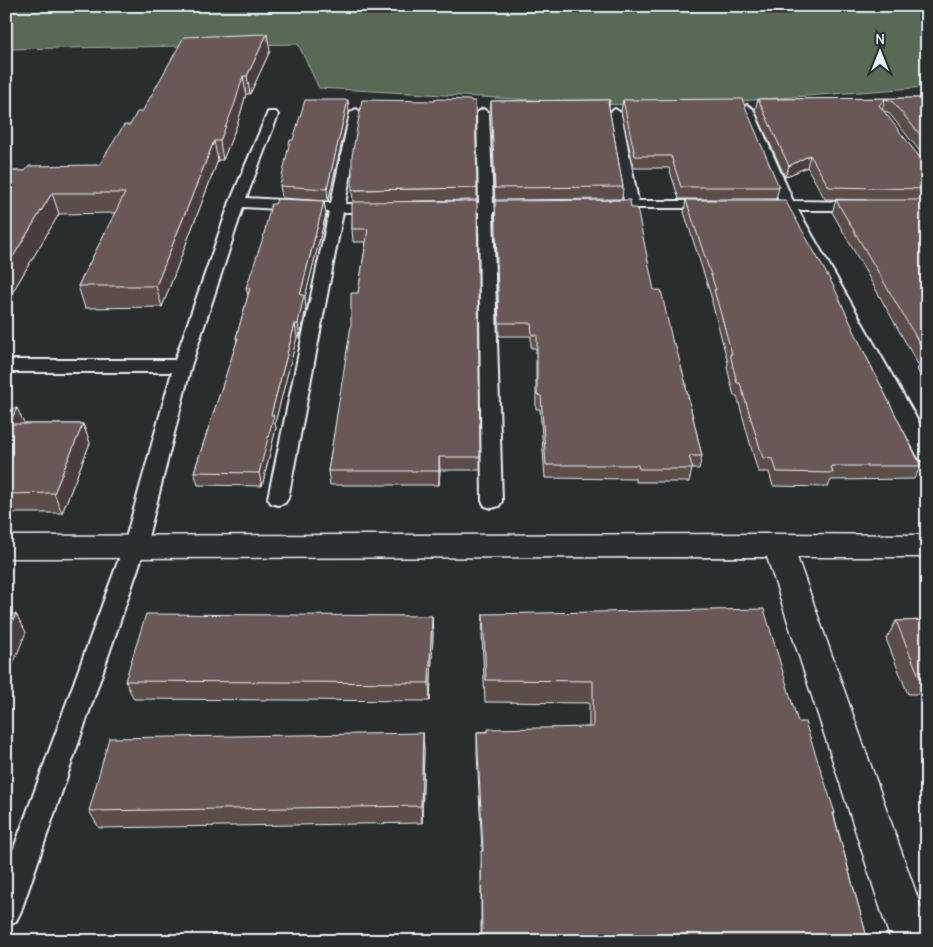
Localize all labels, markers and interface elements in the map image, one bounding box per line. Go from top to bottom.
north arrow [856,28,906,78]
text: N [875,30,885,48]

